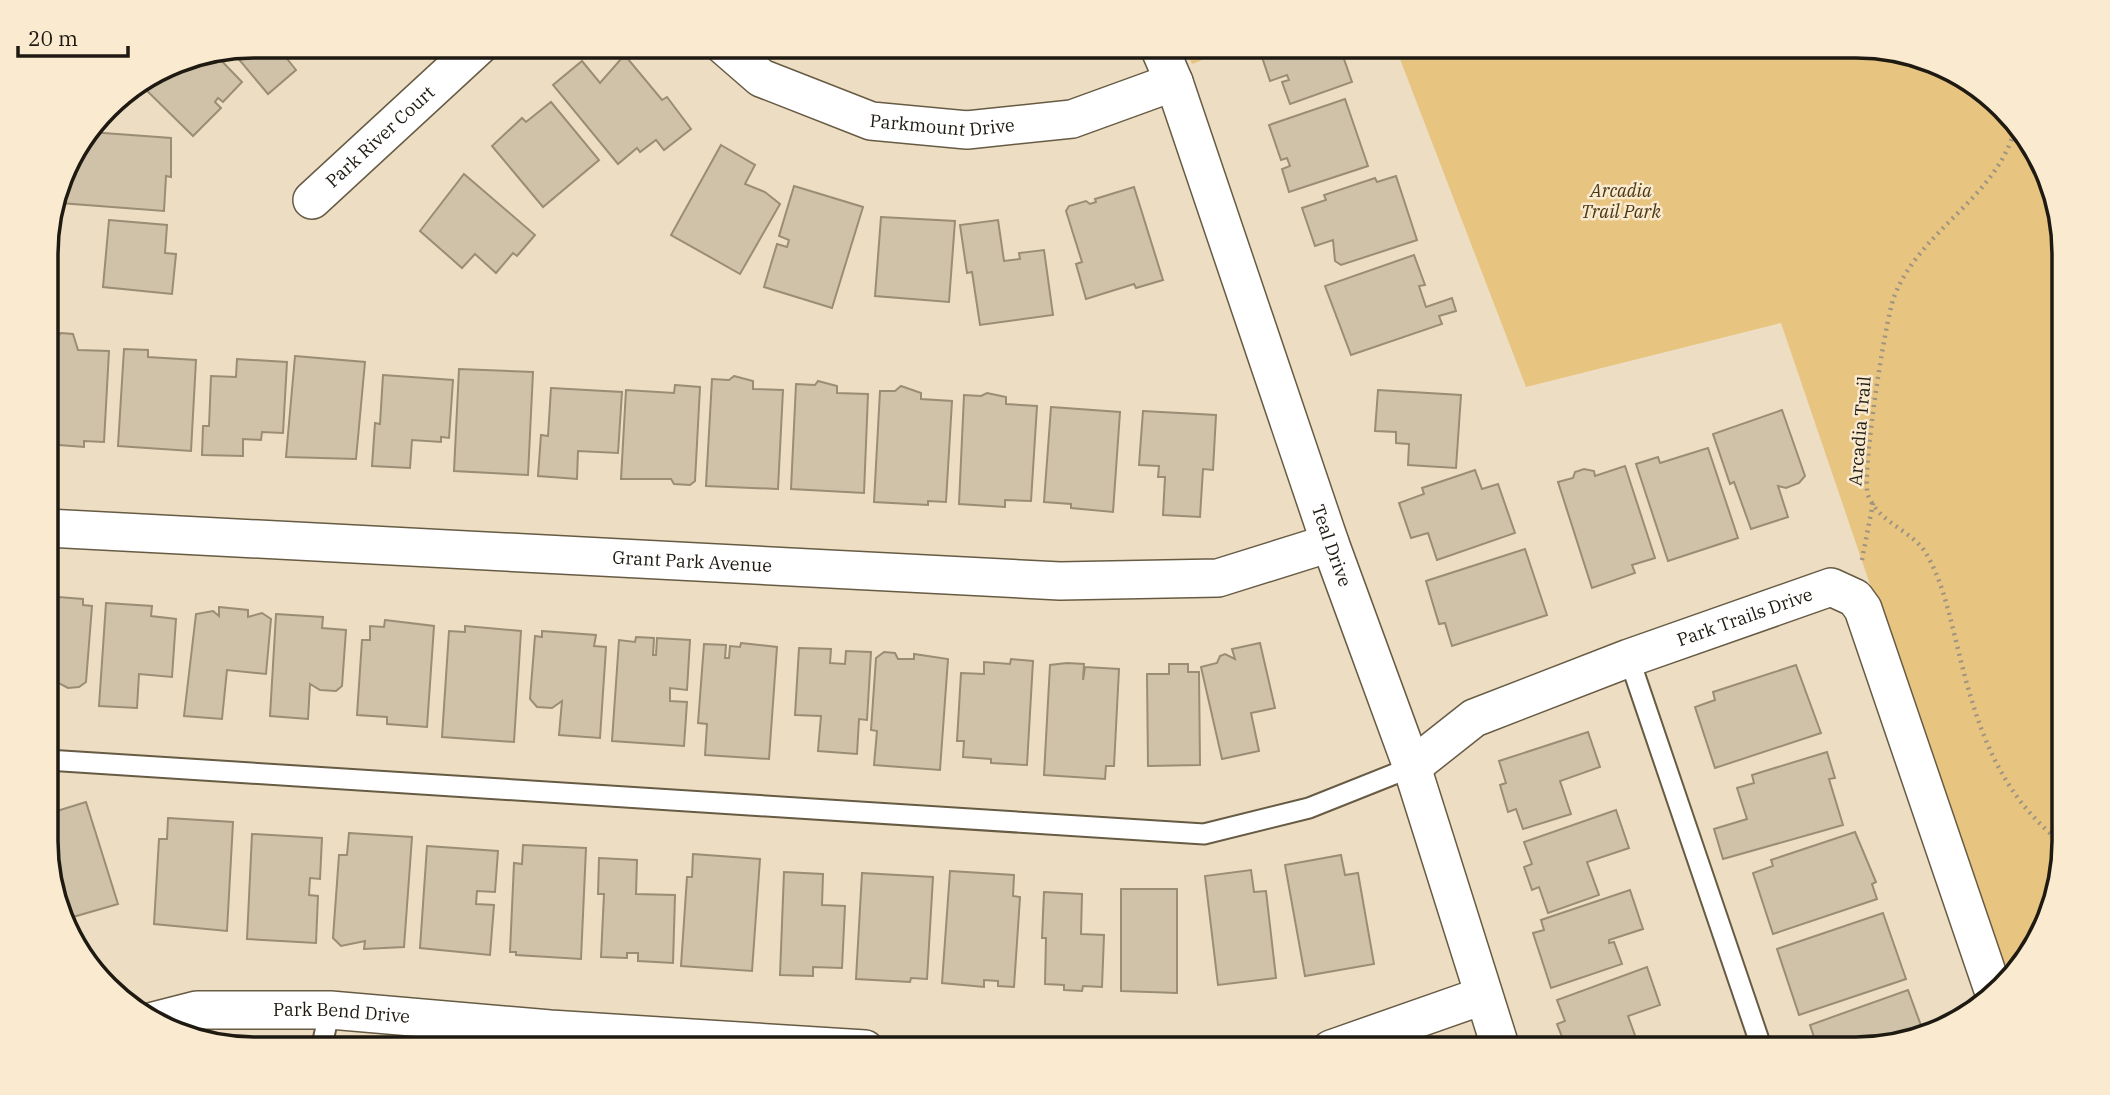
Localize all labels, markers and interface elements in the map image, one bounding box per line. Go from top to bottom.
scale bar [18,14,128,58]
text: 20 m [28,24,78,52]
street label: Park River Court [321,81,439,192]
street label: Parkmount Drive [869,109,1016,141]
park label: Arcadia Trail Park [1581,179,1661,223]
street label: Arcadia Trail [1843,375,1876,487]
street label: Teal Drive [1307,501,1357,590]
street label: Grant Park Avenue [612,546,772,577]
street label: Park Trails Drive [1674,582,1816,651]
street label: Park Bend Drive [273,998,411,1028]

